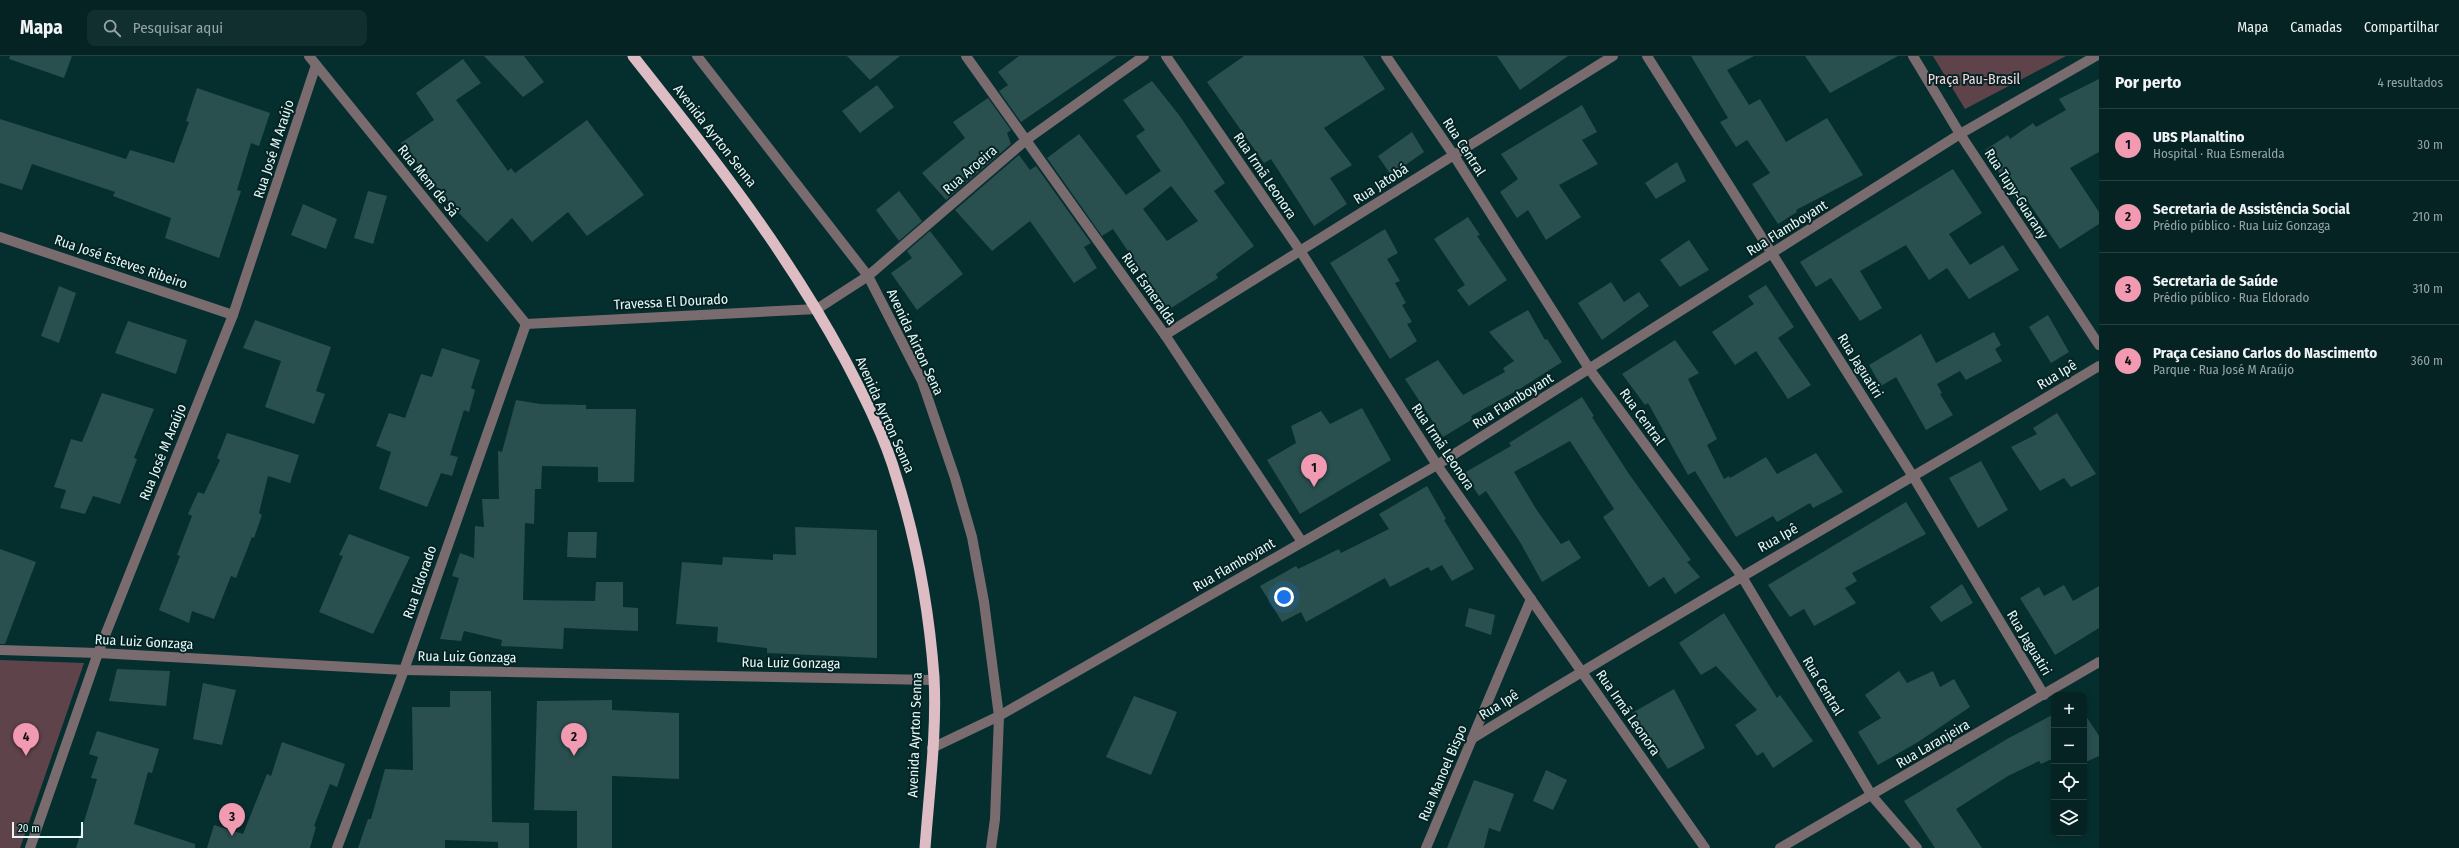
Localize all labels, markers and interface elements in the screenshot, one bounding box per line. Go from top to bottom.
search box [87,10,367,46]
text: Mapa [20,16,63,39]
icon: search [101,17,123,39]
text: Pesquisar aqui [133,19,223,37]
text: Mapa [2237,19,2268,36]
text: Camadas [2290,19,2342,36]
text: Compartilhar [2364,19,2439,36]
park label: Praça Pau-Brasil [1928,71,2020,88]
text: Por perto [2115,72,2181,93]
text: 4 resultados [2377,75,2443,90]
street label: Avenida Ayrton Senna [670,81,760,191]
street label: Rua José M Araújo [250,98,298,200]
street label: Rua Central [1439,115,1489,179]
text: UBS Planaltino [2153,128,2245,146]
street label: Rua Irmã Leonora [1230,129,1300,223]
text: 1 [2125,137,2131,152]
text: 30 m [2417,137,2443,152]
street label: Rua Mem de Sá [394,142,462,220]
street label: Rua Aroeira [939,142,1001,198]
street label: Rua Tupy-Guarany [1981,146,2052,243]
text: Hospital · Rua Esmeralda [2153,146,2285,161]
street label: Rua Jatobá [1350,160,1412,208]
street label: Rua Flamboyant [1743,196,1831,260]
text: Secretaria de Assistência Social [2153,200,2350,218]
text: 2 [2125,209,2131,224]
text: 210 m [2413,209,2443,224]
text: Prédio público · Rua Luiz Gonzaga [2153,218,2330,233]
street label: Rua José Esteves Ribeiro [52,231,190,293]
street label: Rua Esmeralda [1118,250,1180,329]
text: Secretaria de Saúde [2153,272,2278,290]
text: 3 [2125,281,2131,296]
text: 310 m [2413,281,2443,296]
street label: Avenida Airton Sena [883,286,947,398]
text: Prédio público · Rua Eldorado [2153,290,2309,305]
street label: Travessa El Dourado [613,291,729,313]
street label: Rua Jaguatiri [1834,331,1886,401]
text: Praça Cesiano Carlos do Nascimento [2153,344,2377,362]
text: 4 [2125,353,2131,368]
text: 360 m [2411,353,2443,368]
street label: Avenida Ayrton Senna [852,354,918,476]
street label: Rua Ipê [2034,357,2080,393]
text: Parque · Rua José M Araújo [2153,362,2294,377]
street label: Rua Flamboyant [1469,369,1557,433]
street label: Rua Central [1616,385,1668,449]
street label: Rua Irmã Leonora [1408,400,1478,494]
street label: Rua José M Araújo [136,401,190,503]
pin: 1 [1301,454,1327,487]
street label: Rua Ipê [1755,520,1801,556]
street label: Rua Flamboyant [1190,534,1278,595]
street label: Rua Eldorado [400,543,440,621]
your location [1274,587,1294,607]
street label: Rua Jaguatiri [2003,607,2055,679]
street label: Rua Luiz Gonzaga [94,631,194,653]
street label: Rua Luiz Gonzaga [417,648,517,666]
street label: Rua Central [1799,653,1847,719]
street label: Rua Luiz Gonzaga [741,654,841,672]
street label: Rua Irmã Leonora [1592,667,1664,759]
street label: Avenida Ayrton Senna [904,672,926,798]
street label: Rua Ipê [1476,686,1522,724]
map controls [2051,692,2087,836]
button: + [2051,692,2087,728]
street label: Rua Laranjeira [1893,716,1973,772]
street label: Rua Manoel Bispo [1415,722,1471,824]
pin: 4 [13,723,39,756]
pin: 2 [561,723,587,756]
button: − [2051,728,2087,764]
button: locate [2051,764,2087,800]
button: layers [2051,800,2087,836]
pin: 3 [219,803,245,836]
scale bar [12,820,83,839]
text: 20 m [18,822,40,835]

